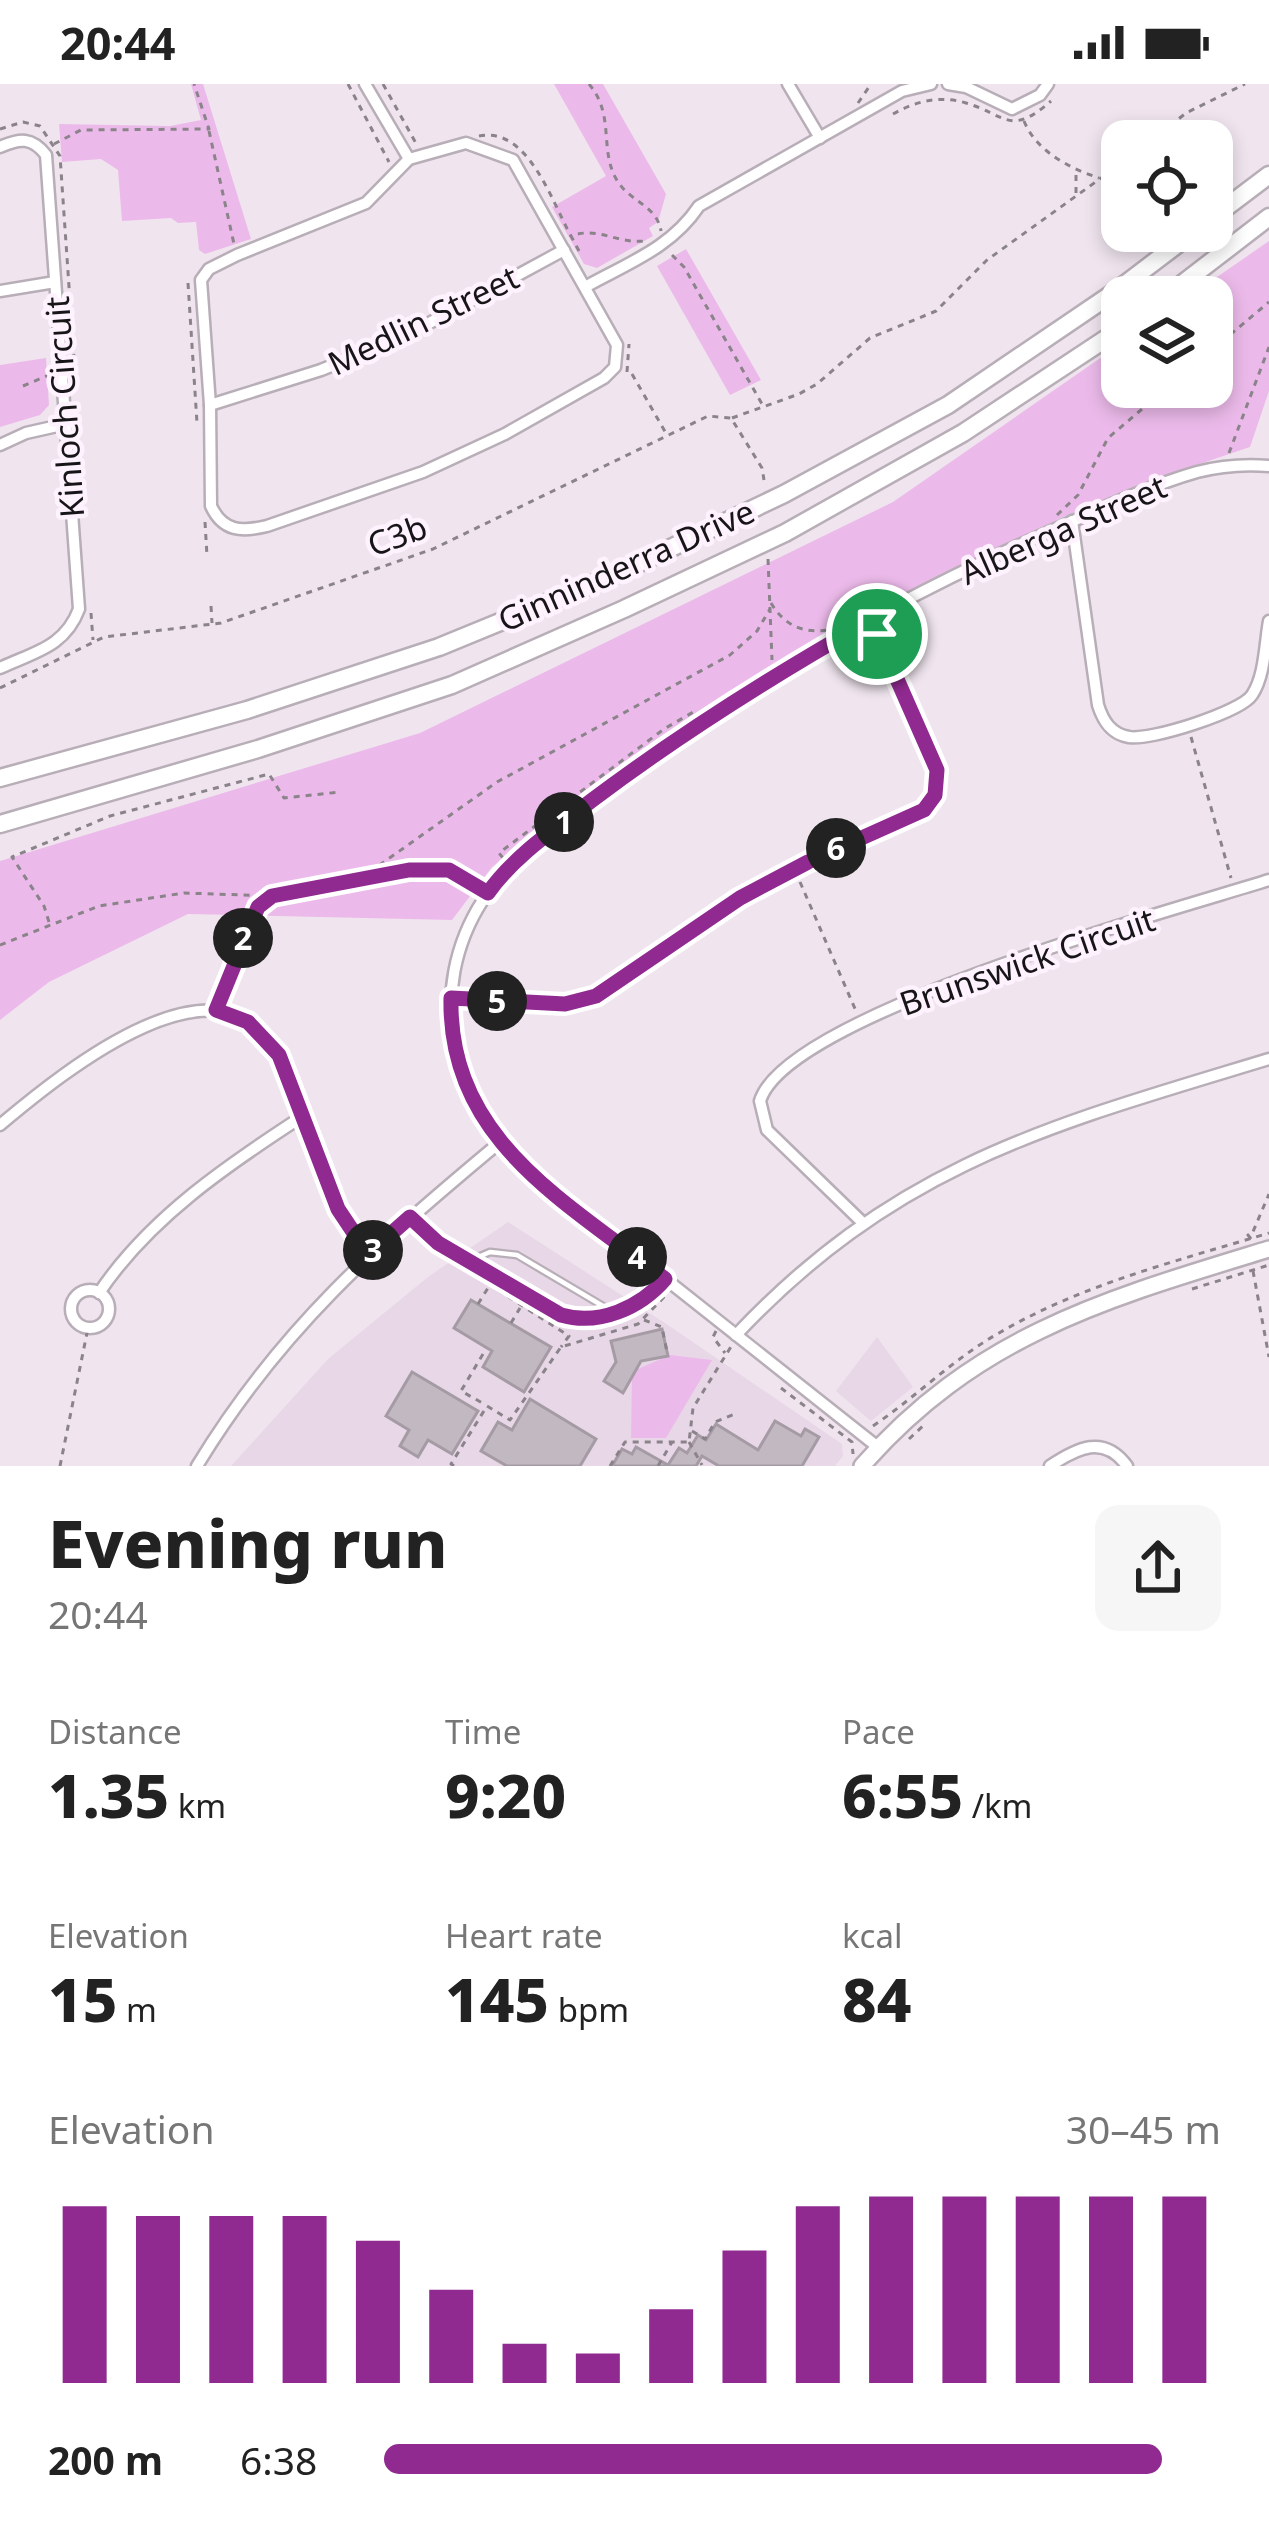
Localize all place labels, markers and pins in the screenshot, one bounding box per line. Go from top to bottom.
pin [826,583,928,685]
pin: 1 [534,792,594,852]
pin: 6 [806,818,866,878]
pin: 2 [213,908,273,968]
pin: 5 [467,971,527,1031]
pin: 3 [343,1220,403,1280]
pin: 4 [607,1227,667,1287]

